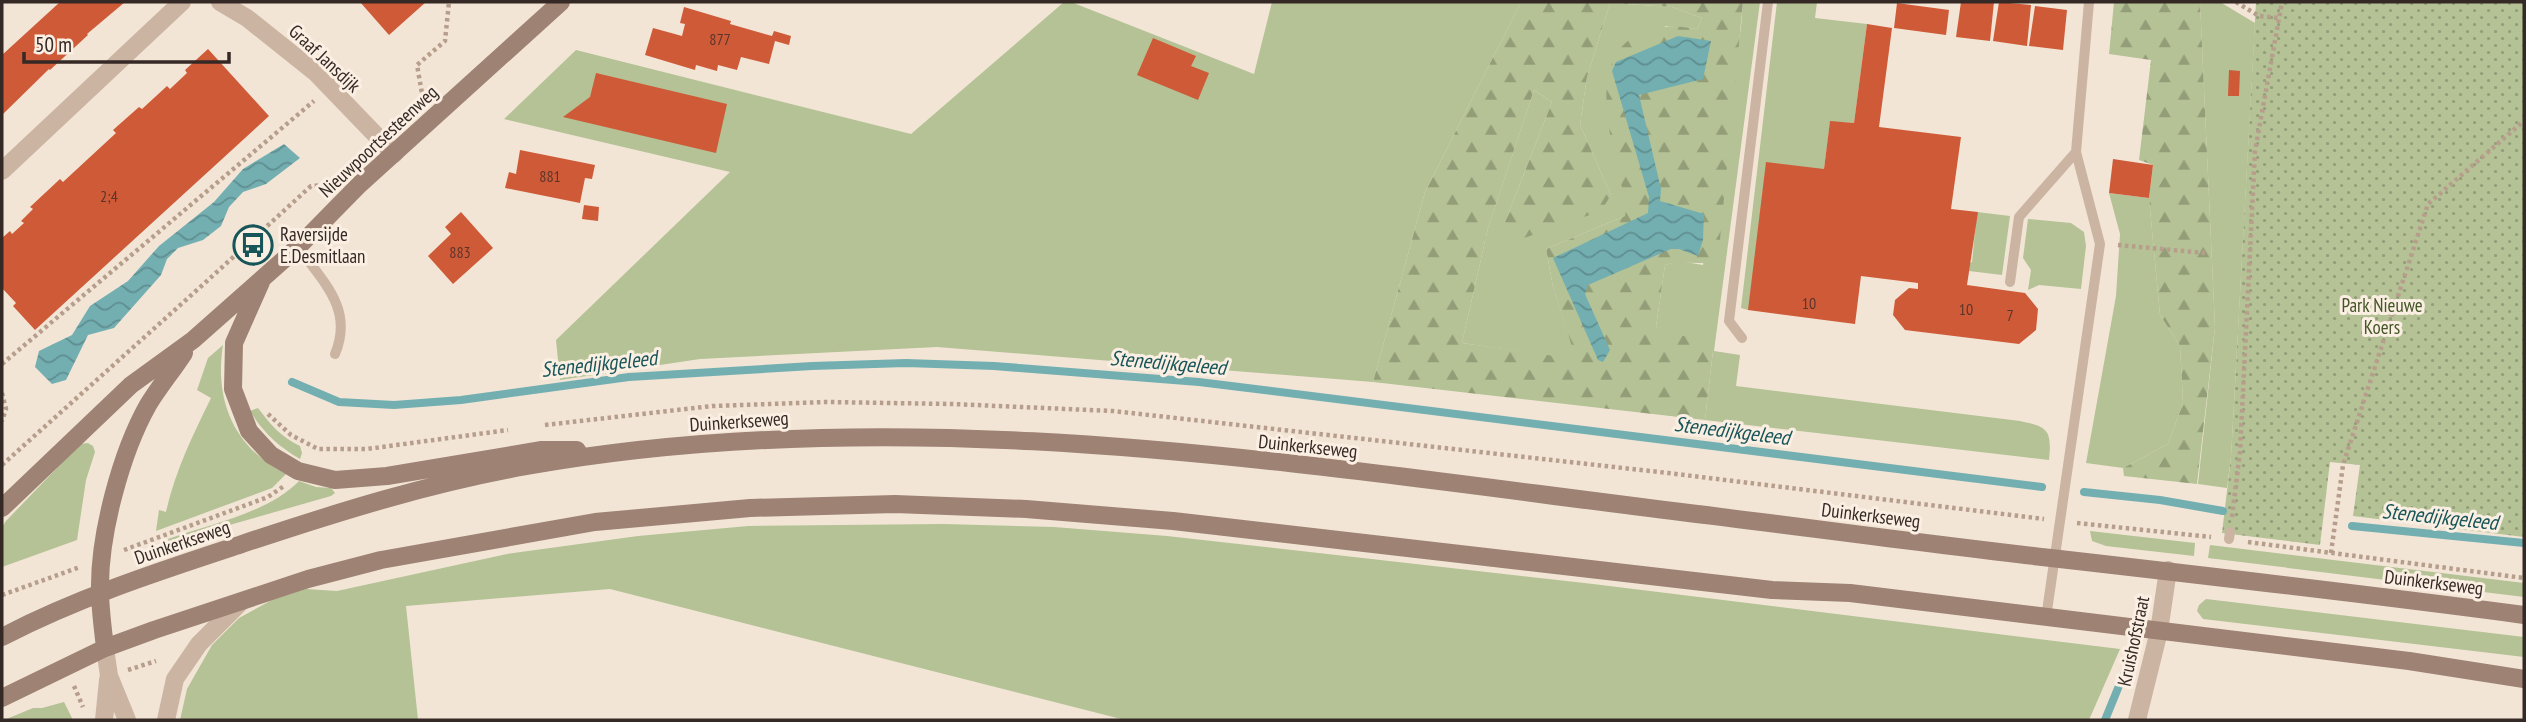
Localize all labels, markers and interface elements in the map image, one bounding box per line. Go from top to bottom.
street label: Graaf Jansdijk [284,19,366,98]
scale bar [24,21,229,65]
house number: 877 [709,29,731,49]
text: 50 m [35,31,72,58]
street label: Nieuwpoortsesteenweg [314,80,442,202]
house number: 881 [539,166,561,186]
house number: 2;4 [100,186,118,206]
place label: Raversijde E.Desmitlaan [280,222,365,268]
bus stop icon: Raversijde E.Desmitlaan [232,224,274,266]
house number: 883 [449,242,471,262]
house number: 10 [1802,293,1816,313]
park label: Park Nieuwe Koers [2341,293,2423,339]
house number: 10 [1959,299,1973,319]
house number: 7 [2006,305,2014,325]
water label: Stenedijkgeleed [540,344,661,383]
water label: Stenedijkgeleed [1109,344,1230,381]
street label: Duinkerkseweg [689,406,789,436]
water label: Stenedijkgeleed [1673,410,1794,451]
street label: Duinkerkseweg [1257,429,1359,463]
street label: Duinkerkseweg [1820,497,1922,533]
water label: Stenedijkgeleed [2381,497,2502,536]
street label: Duinkerkseweg [131,514,233,570]
street label: Duinkerkseweg [2383,564,2485,600]
street label: Kruishofstraat [2112,593,2154,688]

